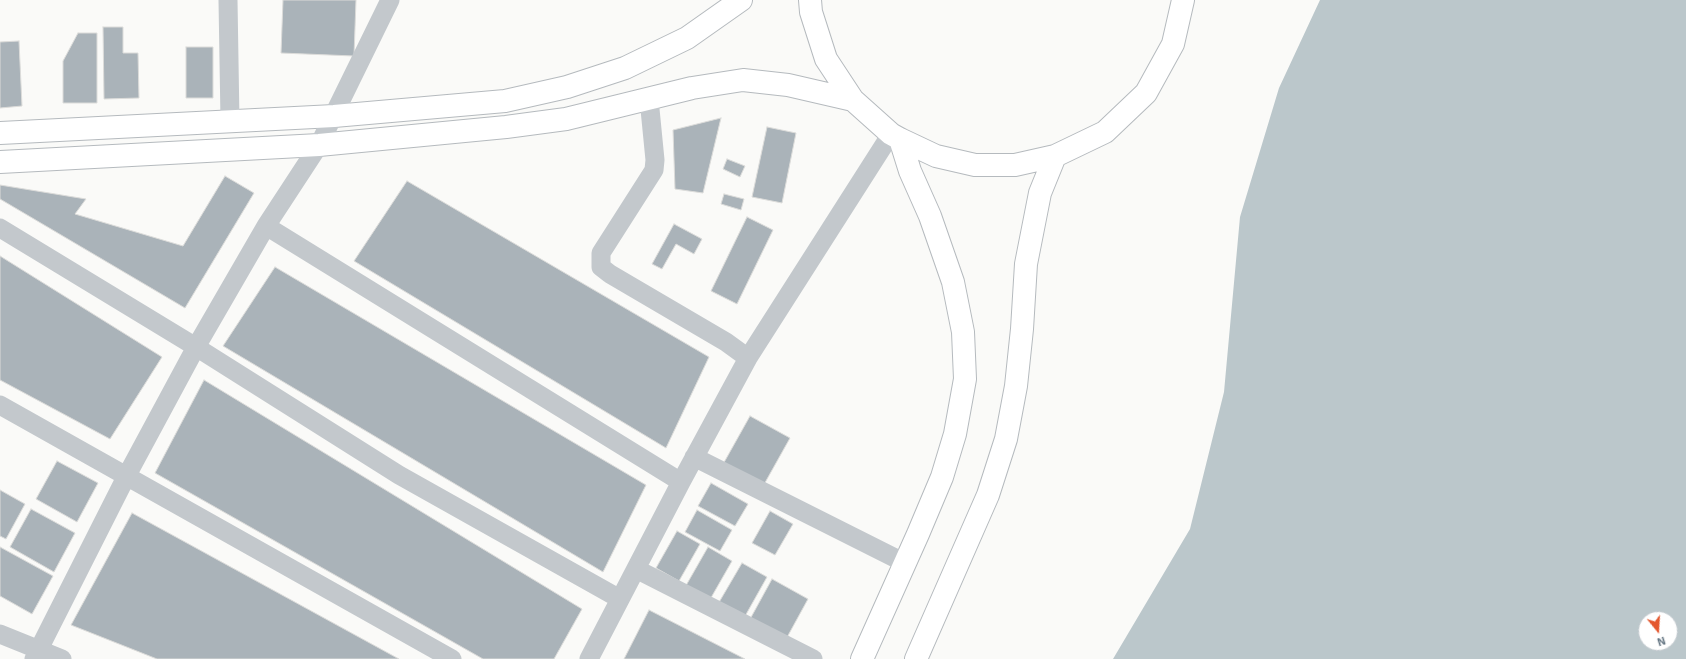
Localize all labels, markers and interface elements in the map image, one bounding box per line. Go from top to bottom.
north arrow [1638,611,1678,651]
text: N [1656,635,1667,649]

